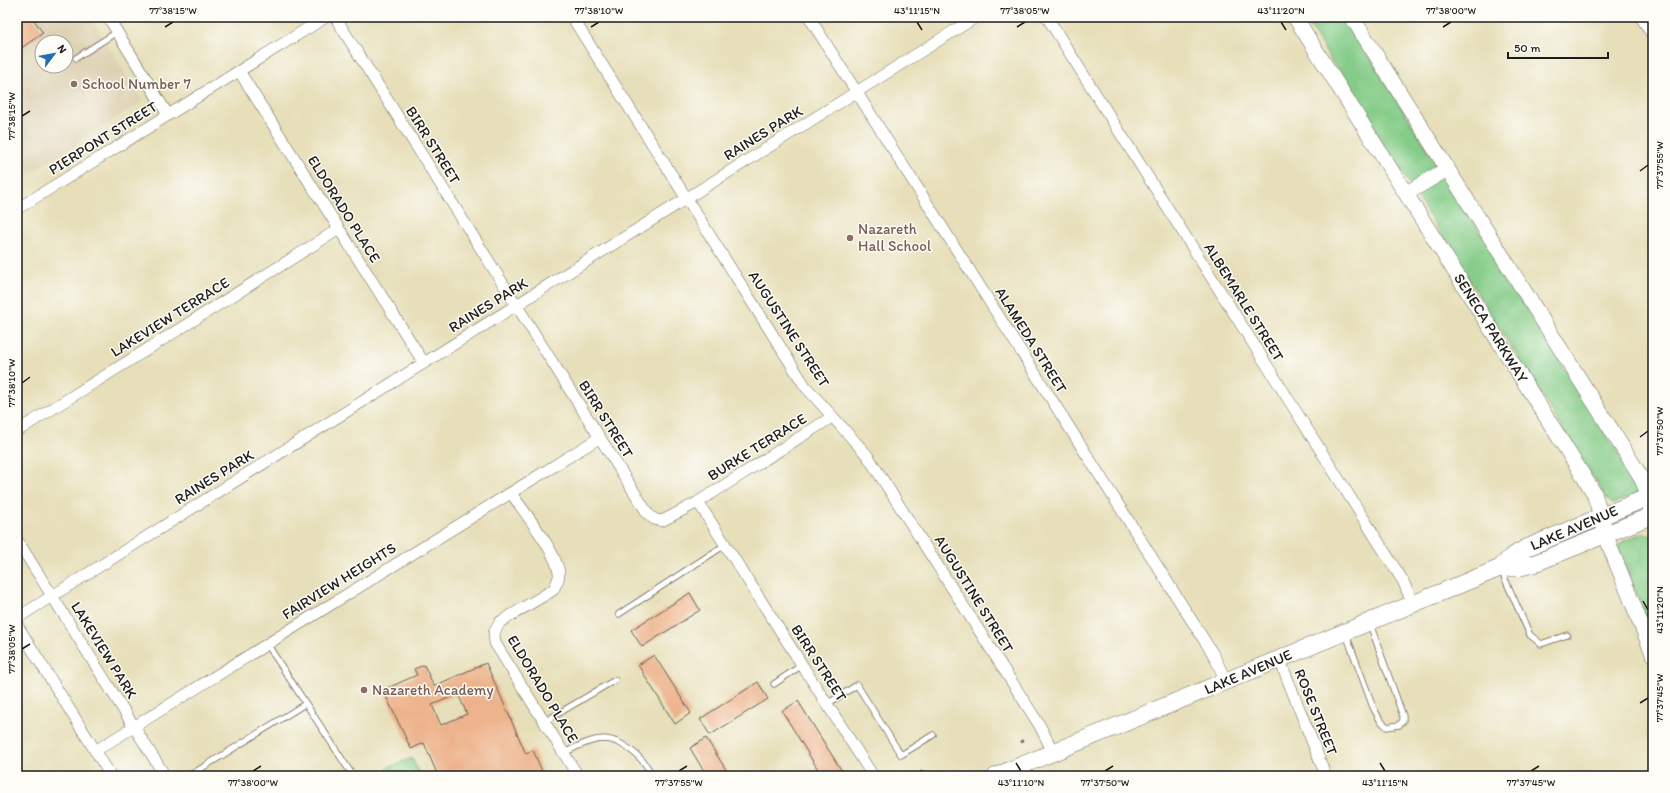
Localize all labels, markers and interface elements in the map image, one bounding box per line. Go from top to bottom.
text: 77°38'15"W [149,4,197,17]
text: 77°38'10"W [575,4,624,17]
text: 43°11'15"N [894,4,940,17]
text: 77°38'05"W [1000,4,1050,17]
text: 43°11'20"N [1257,4,1305,17]
text: 77°38'00"W [1426,4,1477,17]
north arrow [34,34,74,74]
scale bar [1508,34,1608,60]
text: 50 m [1514,41,1540,55]
text: N [55,42,70,56]
place label: School Number 7 [82,75,191,93]
marker: School Number 7 [69,79,79,89]
text: 77°38'15"W [5,92,18,140]
street label: PIERPONT STREET [45,97,161,179]
street label: RAINES PARK [720,101,806,164]
street label: BIRR STREET [402,103,464,188]
text: 77°37'55"W [1653,141,1666,189]
street label: ELDORADO PLACE [304,152,384,266]
place label: Nazareth Hall School [858,220,932,255]
marker: Nazareth Hall School [845,233,855,243]
street label: ALBEMARLE STREET [1200,240,1288,365]
street label: AUGUSTINE STREET [745,267,834,391]
street label: SENECA PARKWAY [1450,270,1532,386]
street label: LAKEVIEW TERRACE [107,273,233,361]
street label: RAINES PARK [445,273,531,336]
street label: ALAMEDA STREET [991,284,1071,397]
text: 77°38'10"W [5,358,18,407]
street label: BIRR STREET [575,377,637,462]
text: 77°37'50"W [1653,406,1666,455]
street label: BURKE TERRACE [704,409,810,485]
street label: RAINES PARK [171,445,257,508]
street label: LAKE AVENUE [1527,501,1621,555]
street label: AUGUSTINE STREET [931,532,1018,657]
street label: FAIRVIEW HEIGHTS [279,539,399,623]
text: 43°11'20"N [1653,586,1666,634]
street label: LAKEVIEW PARK [67,598,141,702]
street label: BIRR STREET [787,621,851,705]
text: 77°38'05"W [5,624,18,674]
street label: ELDORADO PLACE [504,632,582,746]
street label: LAKE AVENUE [1201,645,1295,699]
street label: ROSE STREET [1291,666,1342,758]
text: 77°37'45"W [1653,673,1666,722]
place label: Nazareth Academy [372,681,493,699]
marker: Nazareth Academy [359,685,369,695]
text: 77°38'00"W [228,776,279,789]
text: 77°37'55"W [655,776,703,789]
text: 43°11'10"N [998,776,1045,789]
text: 77°37'50"W [1081,776,1130,789]
text: 43°11'15"N [1362,776,1408,789]
text: 77°37'45"W [1507,776,1556,789]

